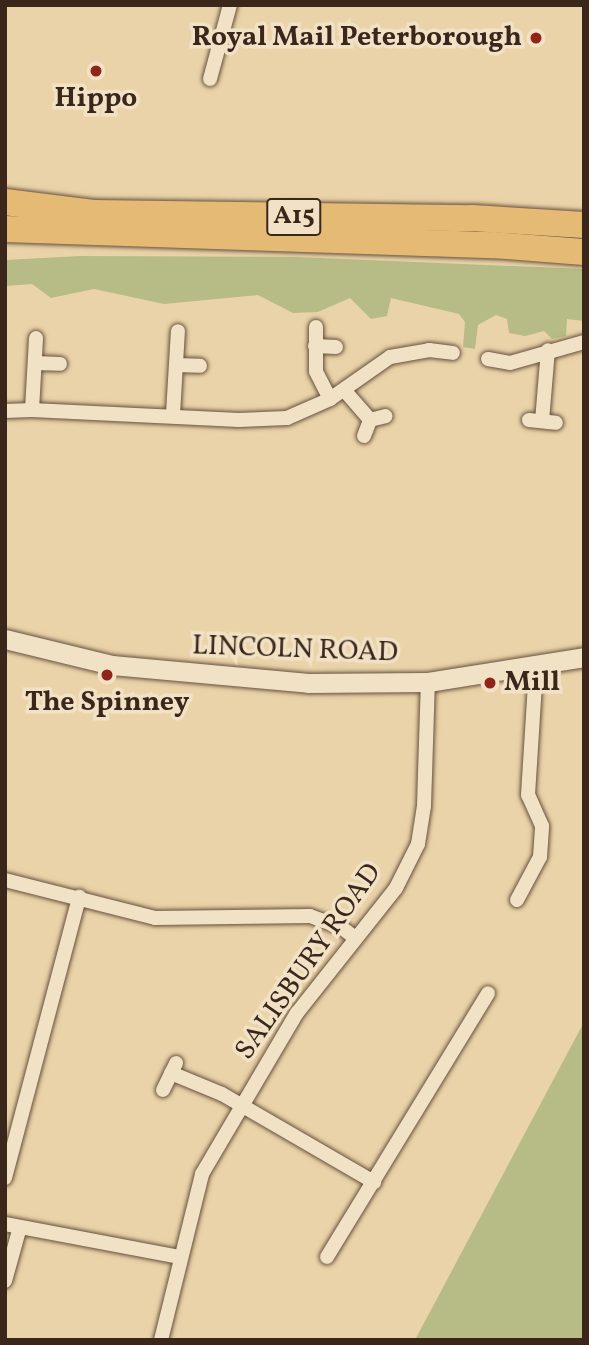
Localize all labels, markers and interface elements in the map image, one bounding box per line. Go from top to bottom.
place label: Royal Mail Peterborough [192,21,522,55]
marker: Royal Mail Peterborough [528,30,544,46]
marker: Hippo [88,63,104,79]
place label: Hippo [55,82,137,116]
road number: A15 [266,194,322,240]
street label: LINCOLN ROAD [192,630,398,670]
place label: Mill [504,666,560,700]
marker: The Spinney [99,667,115,683]
marker: Mill [482,675,498,691]
place label: The Spinney [25,686,189,720]
street label: SALISBURY ROAD [228,857,390,1067]

